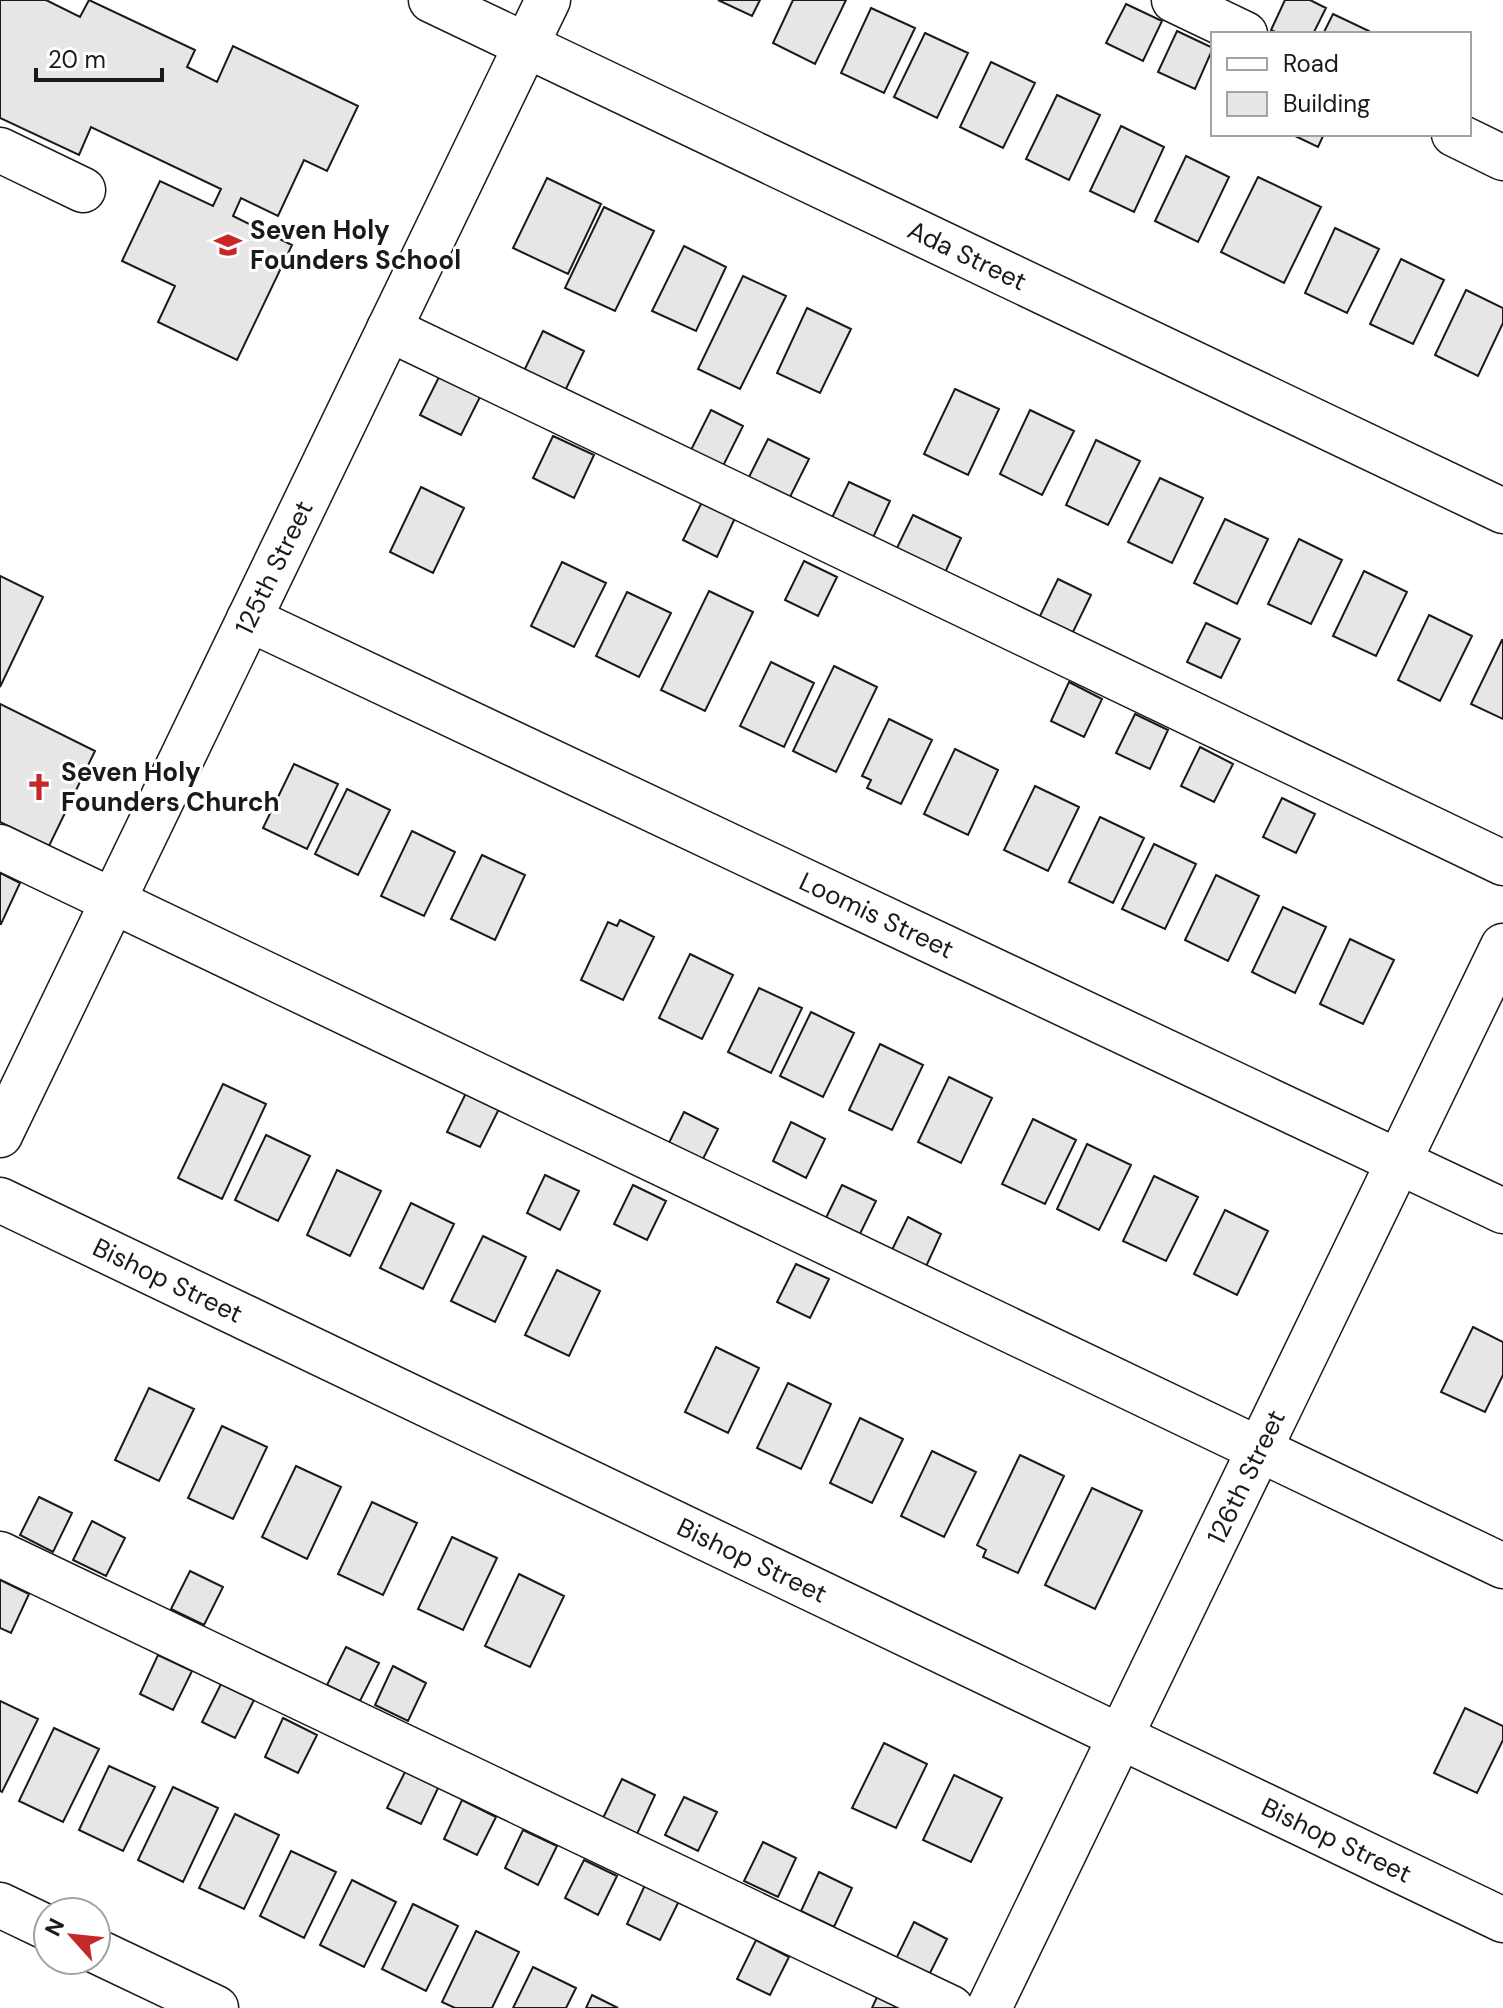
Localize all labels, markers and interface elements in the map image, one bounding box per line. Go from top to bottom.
scale bar [36,32,162,82]
legend [1211,32,1471,136]
text: 20 m [48,44,106,75]
text: Road [1283,48,1339,79]
text: Building [1283,88,1370,119]
place label: Seven Holy Founders School [250,213,461,277]
street label: Ada Street [902,213,1032,298]
school or university icon: Seven Holy Founders School [213,230,243,260]
street label: 125th Street [227,495,321,640]
place label: Seven Holy Founders Church [61,755,280,819]
church icon: Seven Holy Founders Church [24,772,54,802]
street label: Loomis Street [794,864,959,966]
street label: Bishop Street [87,1230,248,1331]
street label: 126th Street [1199,1404,1293,1550]
street label: Bishop Street [672,1510,833,1611]
street label: Bishop Street [1256,1790,1417,1891]
north arrow [32,1896,112,1976]
text: N [38,1913,71,1941]

